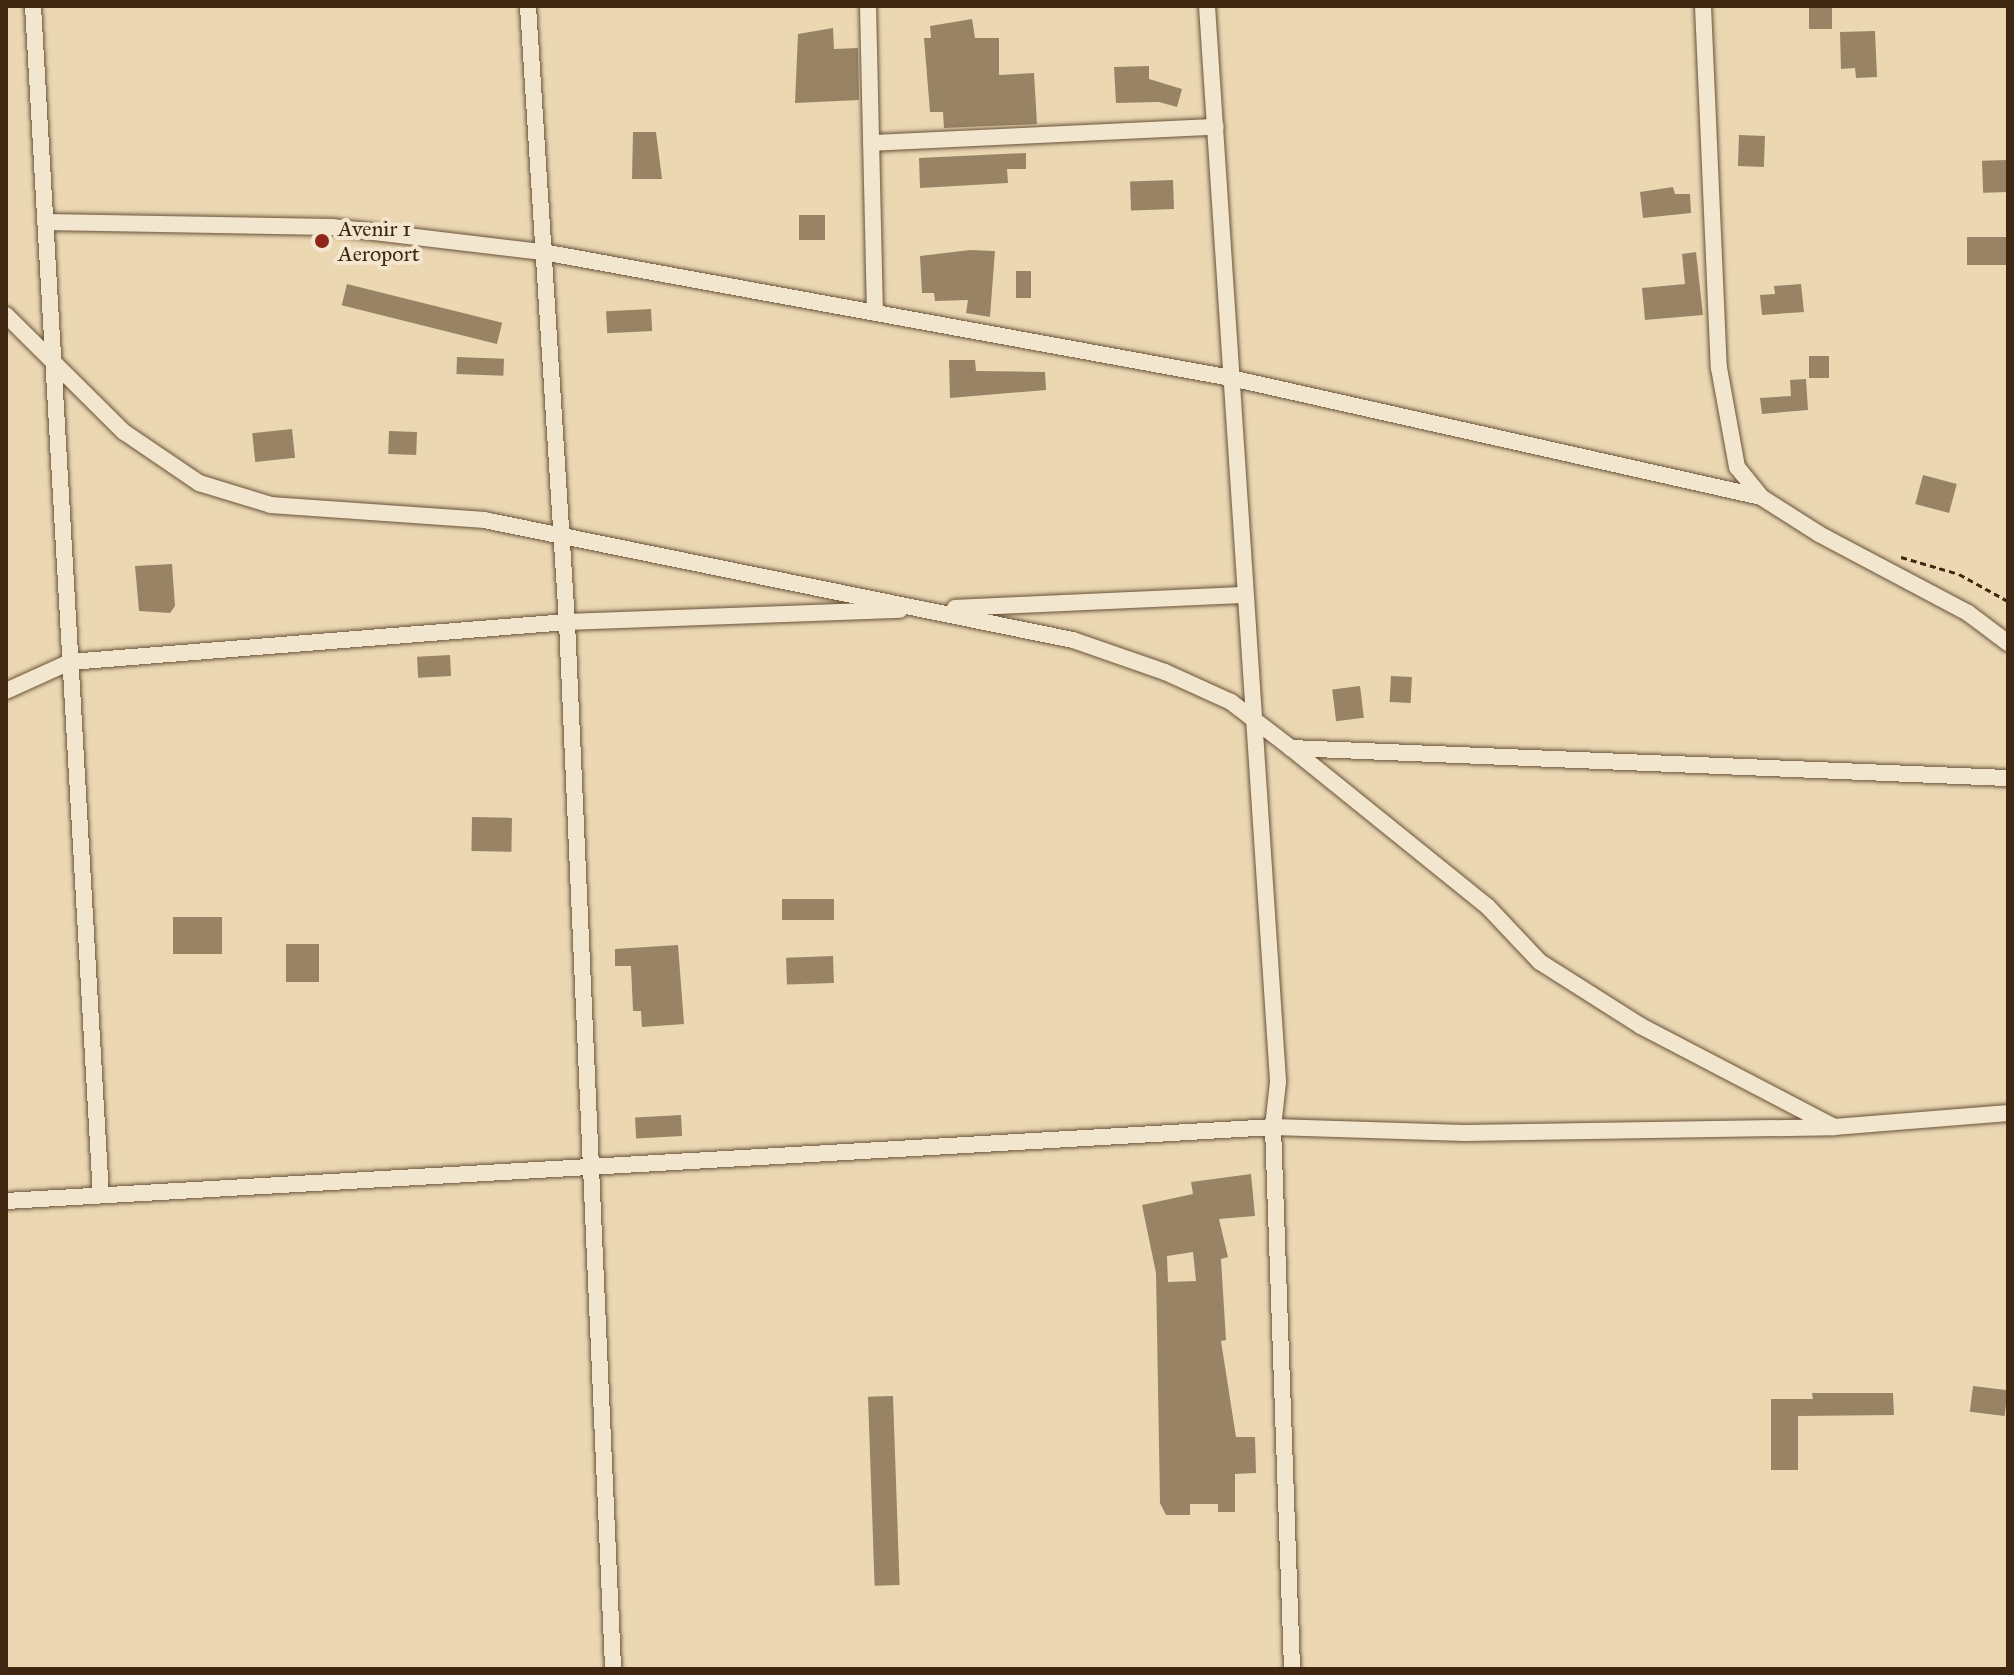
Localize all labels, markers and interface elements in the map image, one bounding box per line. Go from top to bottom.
place label: Avenir 1 Aeroport [338,215,419,266]
marker: Avenir 1 Aeroport [313,232,331,250]

